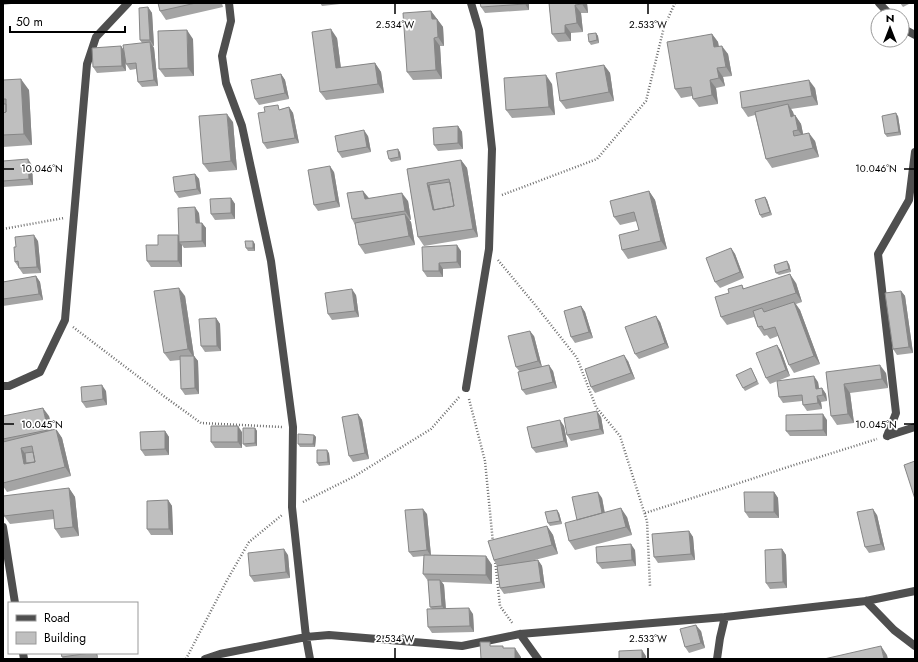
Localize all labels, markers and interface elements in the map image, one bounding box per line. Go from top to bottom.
scale bar [10,8,125,34]
north arrow [870,8,910,48]
text: N [886,10,894,26]
text: 50 m [16,13,43,31]
text: 2.534°W [376,17,414,32]
text: 2.533°W [629,17,667,32]
text: 10.046°N [21,161,63,176]
text: 10.046°N [855,161,897,176]
text: 10.045°N [21,417,63,432]
text: 10.045°N [855,417,897,432]
legend [8,602,138,654]
text: Road [44,609,70,627]
text: Building [44,629,86,647]
text: 2.534°W [376,631,414,646]
text: 2.533°W [629,631,667,646]

